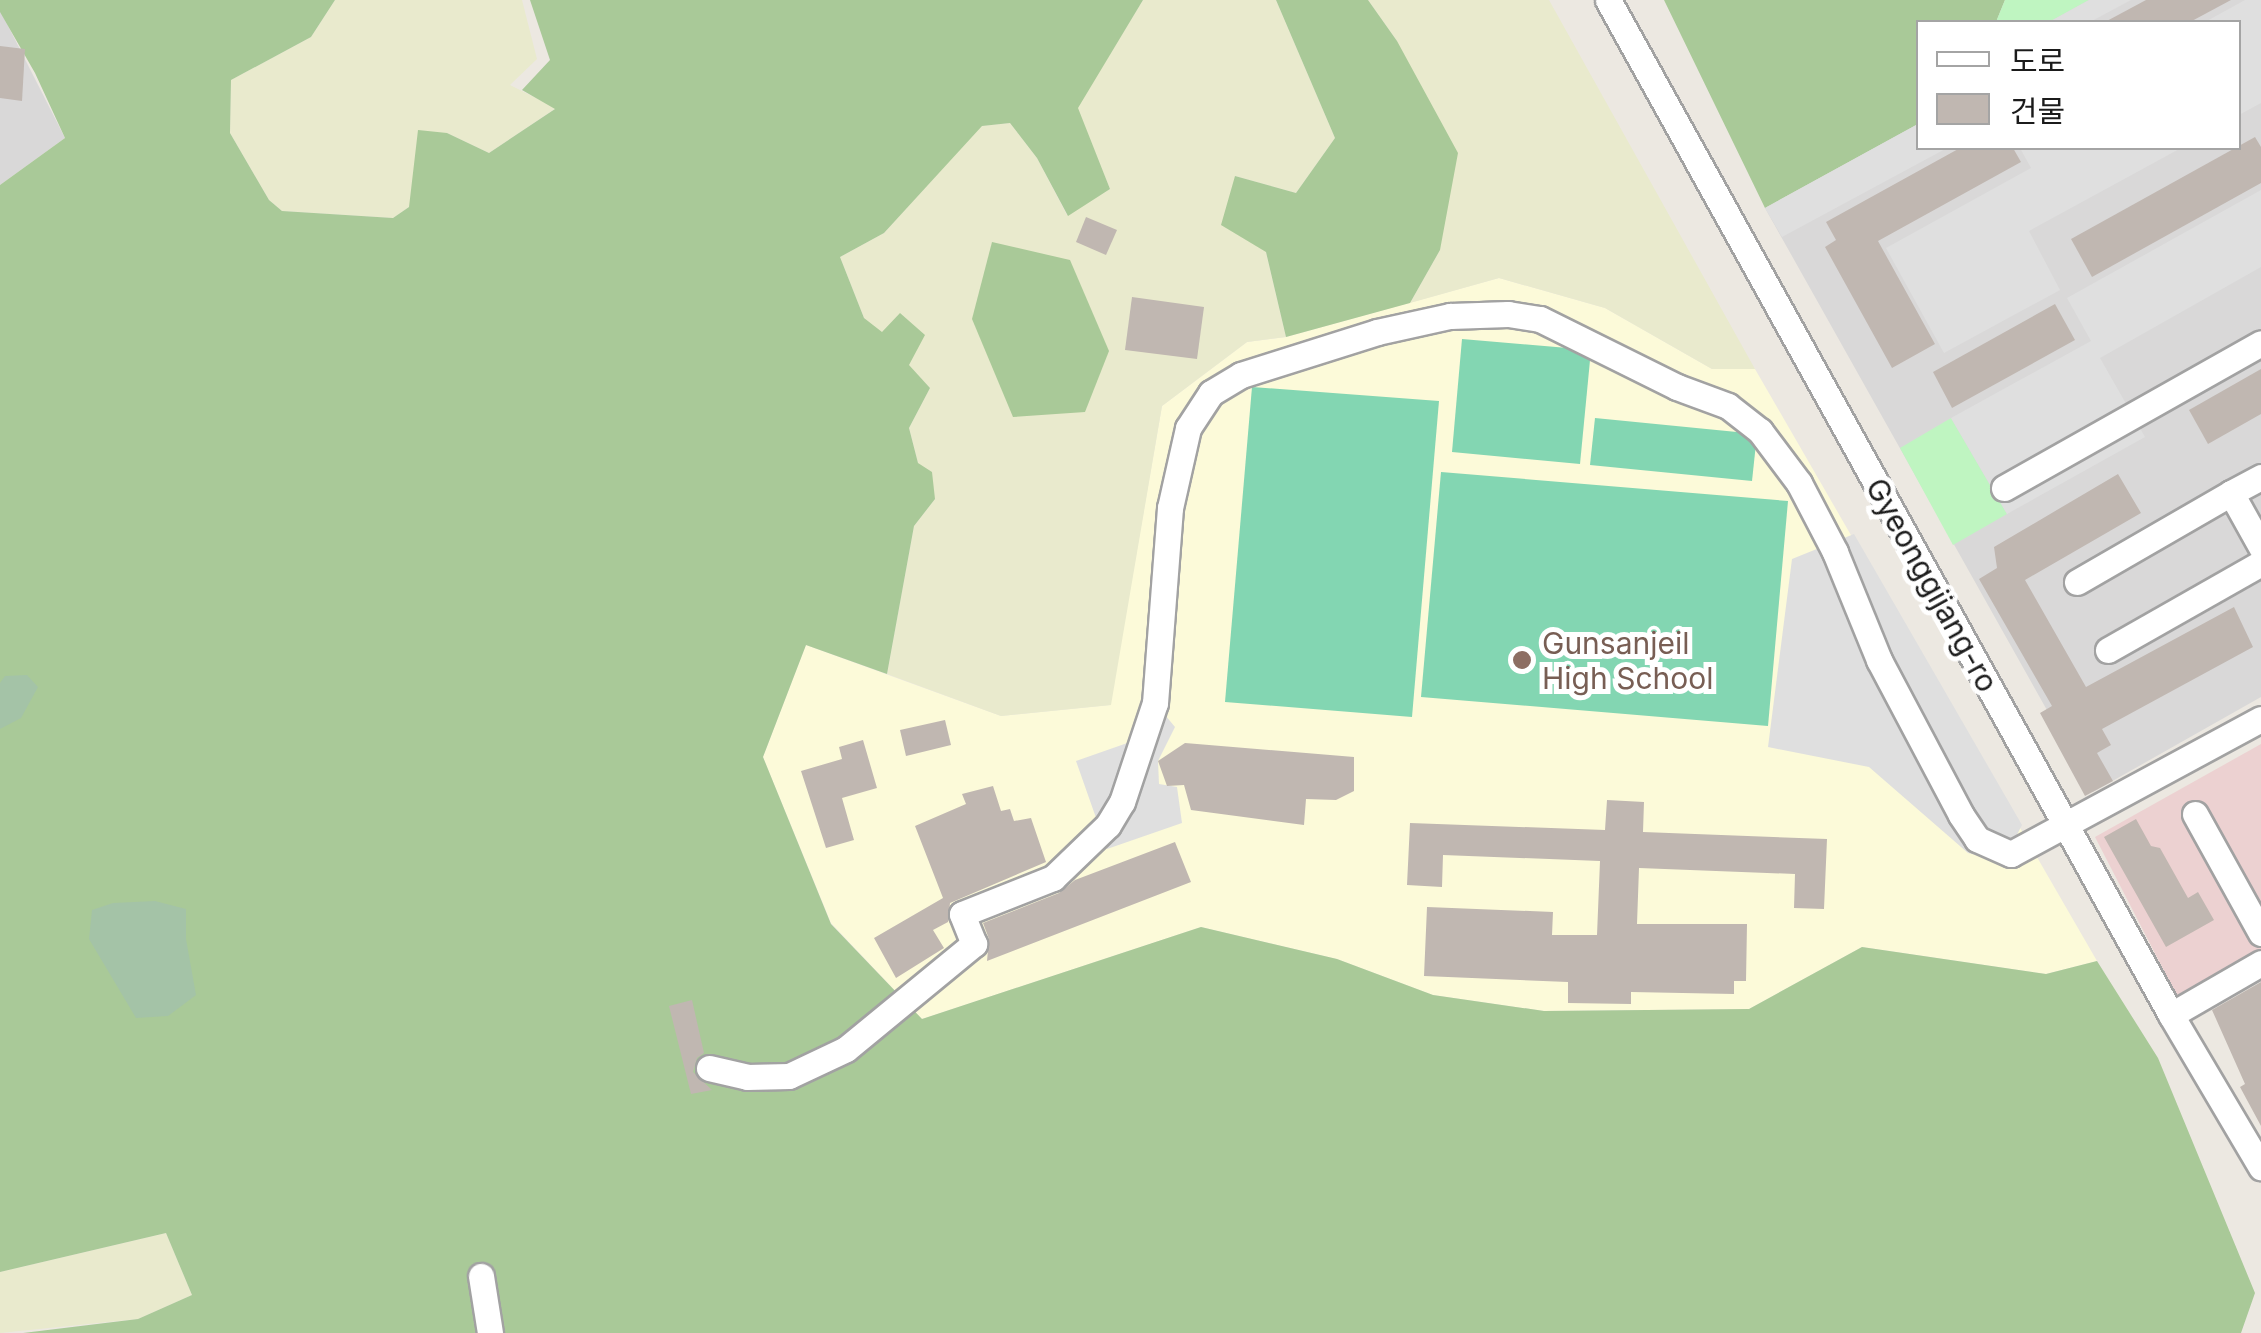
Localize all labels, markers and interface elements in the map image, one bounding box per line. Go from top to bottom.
legend [1916,20,2241,150]
text: 도로 [2010,43,2065,79]
text: 건물 [2010,93,2065,129]
street label: Gyeonggijang-ro [1858,472,2006,698]
place label: Gunsanjeil High School [1542,625,1714,696]
marker: Gunsanjeil High School [1511,649,1533,671]

